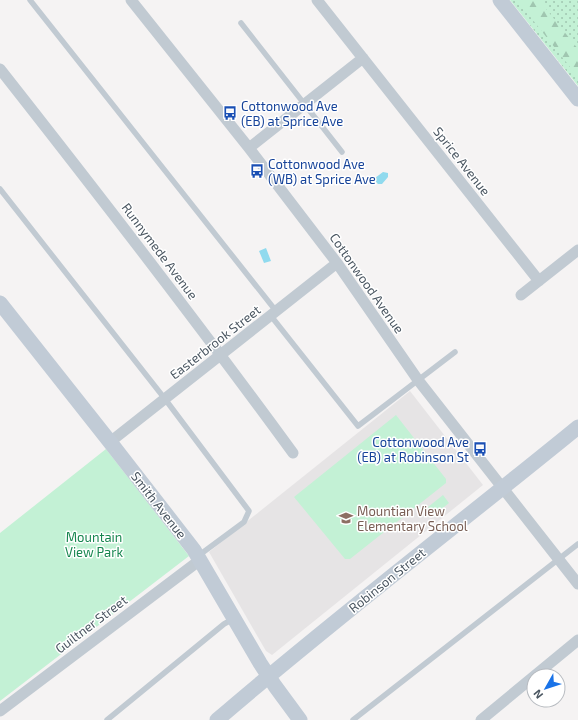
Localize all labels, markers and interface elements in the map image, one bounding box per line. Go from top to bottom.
place label: Cottonwood Ave (EB) at Sprice Ave [241,98,343,129]
bus stop icon: Cottonwood Ave (EB) at Sprice Ave [222,105,238,121]
street label: Sprice Avenue [430,124,494,199]
place label: Cottonwood Ave (WB) at Sprice Ave [268,156,376,187]
bus stop icon: Cottonwood Ave (WB) at Sprice Ave [249,163,265,179]
street label: Runnymede Avenue [119,200,201,302]
street label: Cottonwood Avenue [326,230,408,336]
street label: Easterbrook Street [166,302,264,382]
place label: Cottonwood Ave (EB) at Robinson St [357,434,469,465]
bus stop icon: Cottonwood Ave (EB) at Robinson St [472,441,488,457]
street label: Smith Avenue [128,468,190,542]
place label: Mountian View Elementary School [357,503,468,534]
school or university icon: Mountian View Elementary School [338,510,354,526]
park label: Mountain View Park [65,529,123,560]
street label: Robinson Street [345,544,429,616]
street label: Guiltner Street [52,592,130,656]
north arrow [526,668,566,708]
text: N [530,687,545,702]

